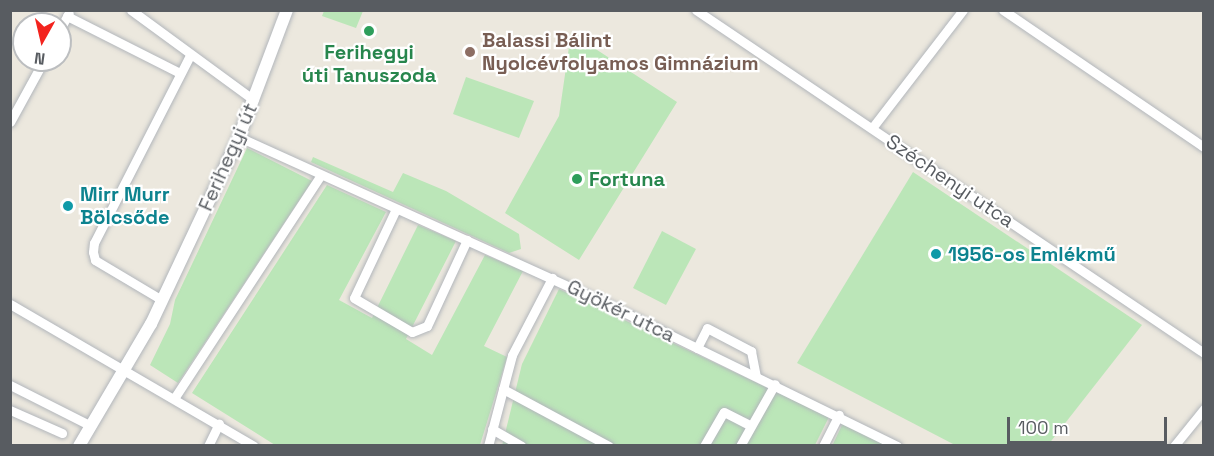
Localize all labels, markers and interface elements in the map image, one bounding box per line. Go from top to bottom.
north arrow [12,12,72,72]
marker: Ferihegyi úti Tanuszoda [362,24,376,38]
place label: Balassi Bálint Nyolcévfolyamos Gimnázium [482,28,759,75]
place label: Ferihegyi úti Tanuszoda [301,41,437,88]
marker: Balassi Bálint Nyolcévfolyamos Gimnázium [463,45,477,59]
text: N [33,47,46,69]
street label: Ferihegyi út [194,99,262,215]
street label: Széchenyi utca [881,129,1019,233]
place label: Fortuna [589,167,665,191]
marker: Fortuna [570,172,584,186]
place label: Mirr Murr Bölcsőde [80,183,170,230]
marker: Mirr Murr Bölcsőde [61,199,75,213]
place label: 1956-os Emlékmű [948,242,1116,266]
marker: 1956-os Emlékmű [929,247,943,261]
street label: Gyökér utca [563,275,679,347]
scale bar [1010,405,1170,443]
text: 100 m [1018,416,1069,439]

